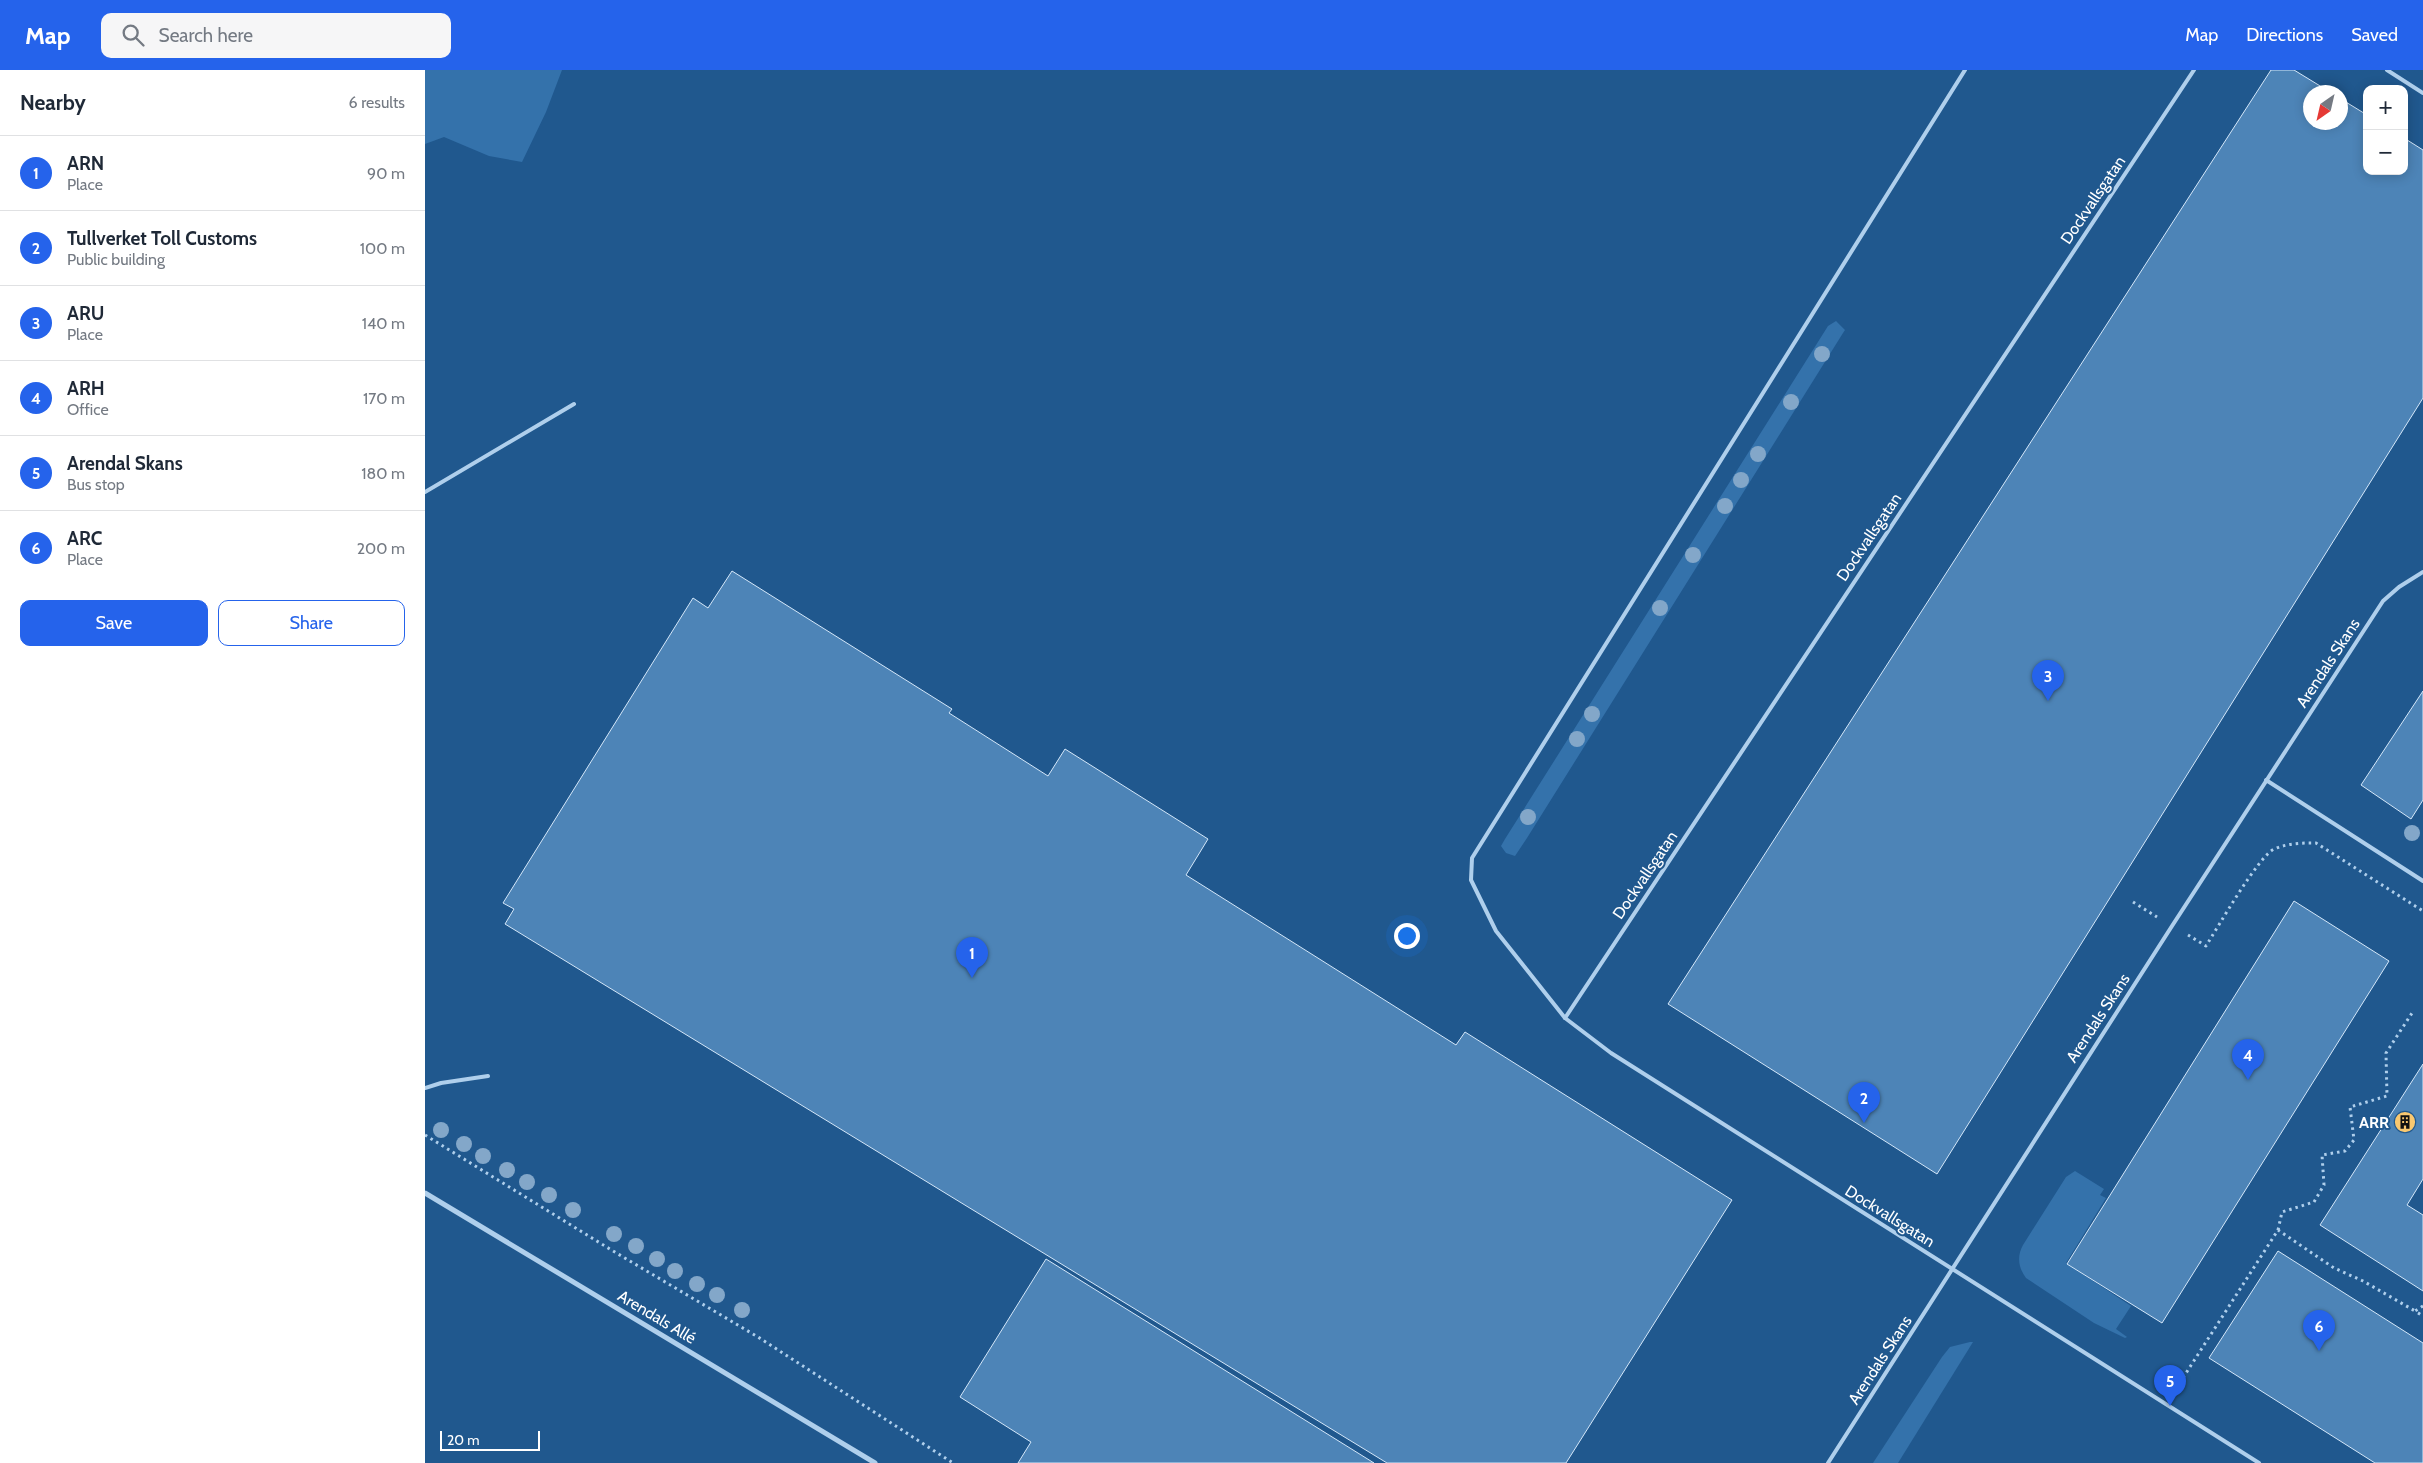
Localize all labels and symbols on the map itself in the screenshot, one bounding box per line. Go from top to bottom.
north arrow [2303,85,2348,130]
street label: Dockvallsgatan [2057,152,2129,248]
street label: Dockvallsgatan [1833,489,1905,585]
street label: Arendals Skans [2292,615,2364,711]
pin: 3 [2032,660,2064,701]
street label: Dockvallsgatan [1609,827,1681,923]
your location [1394,923,1420,949]
pin: 1 [956,937,988,978]
street label: Arendals Skans [2062,970,2134,1066]
pin: 4 [2232,1039,2264,1080]
pin: 2 [1848,1082,1880,1123]
building icon: ARR [2393,1110,2417,1134]
place label: ARR [2359,1113,2389,1132]
street label: Dockvallsgatan [1842,1181,1938,1251]
street label: Arendals Allé [614,1286,700,1348]
pin: 6 [2303,1310,2335,1351]
street label: Arendals Skans [1844,1312,1916,1408]
pin: 5 [2154,1365,2186,1406]
scale bar [440,1428,540,1451]

